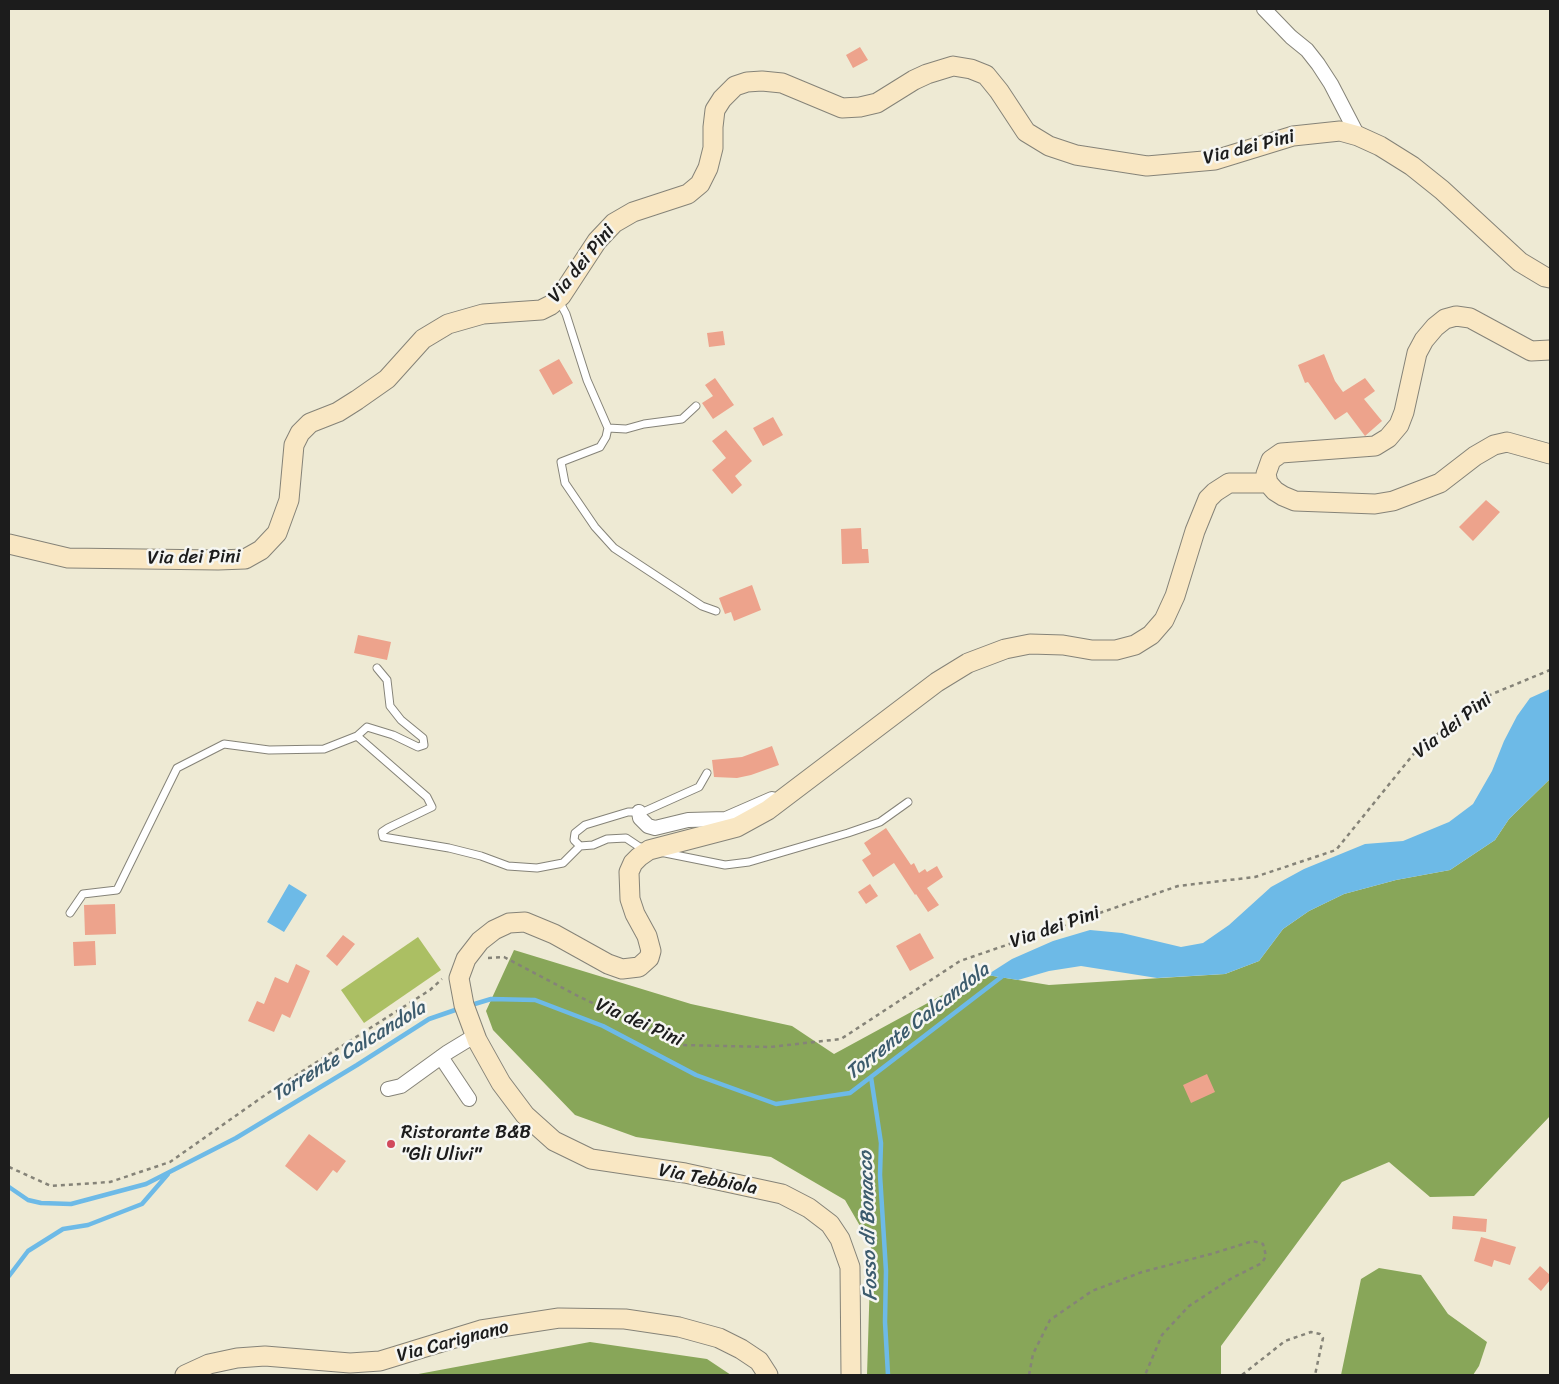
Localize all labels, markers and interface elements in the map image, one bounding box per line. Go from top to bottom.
street label: Via dei Pini [1201,126,1297,170]
street label: Via dei Pini [544,221,620,307]
street label: Via dei Pini [147,546,241,570]
street label: Via dei Pini [1409,688,1497,764]
street label: Via dei Pini [1007,902,1103,954]
water label: Torrente Calcandola [841,958,995,1086]
street label: Via dei Pini [592,994,686,1052]
water label: Torrente Calcandola [267,996,431,1108]
place label: Ristorante B&B "Gli Ulivi" [401,1122,531,1166]
marker: Ristorante B&B "Gli Ulivi" [385,1138,397,1150]
water label: Fosso di Bonacco [854,1151,884,1301]
street label: Via Tebbiola [657,1159,759,1201]
street label: Via Carignano [395,1316,511,1368]

